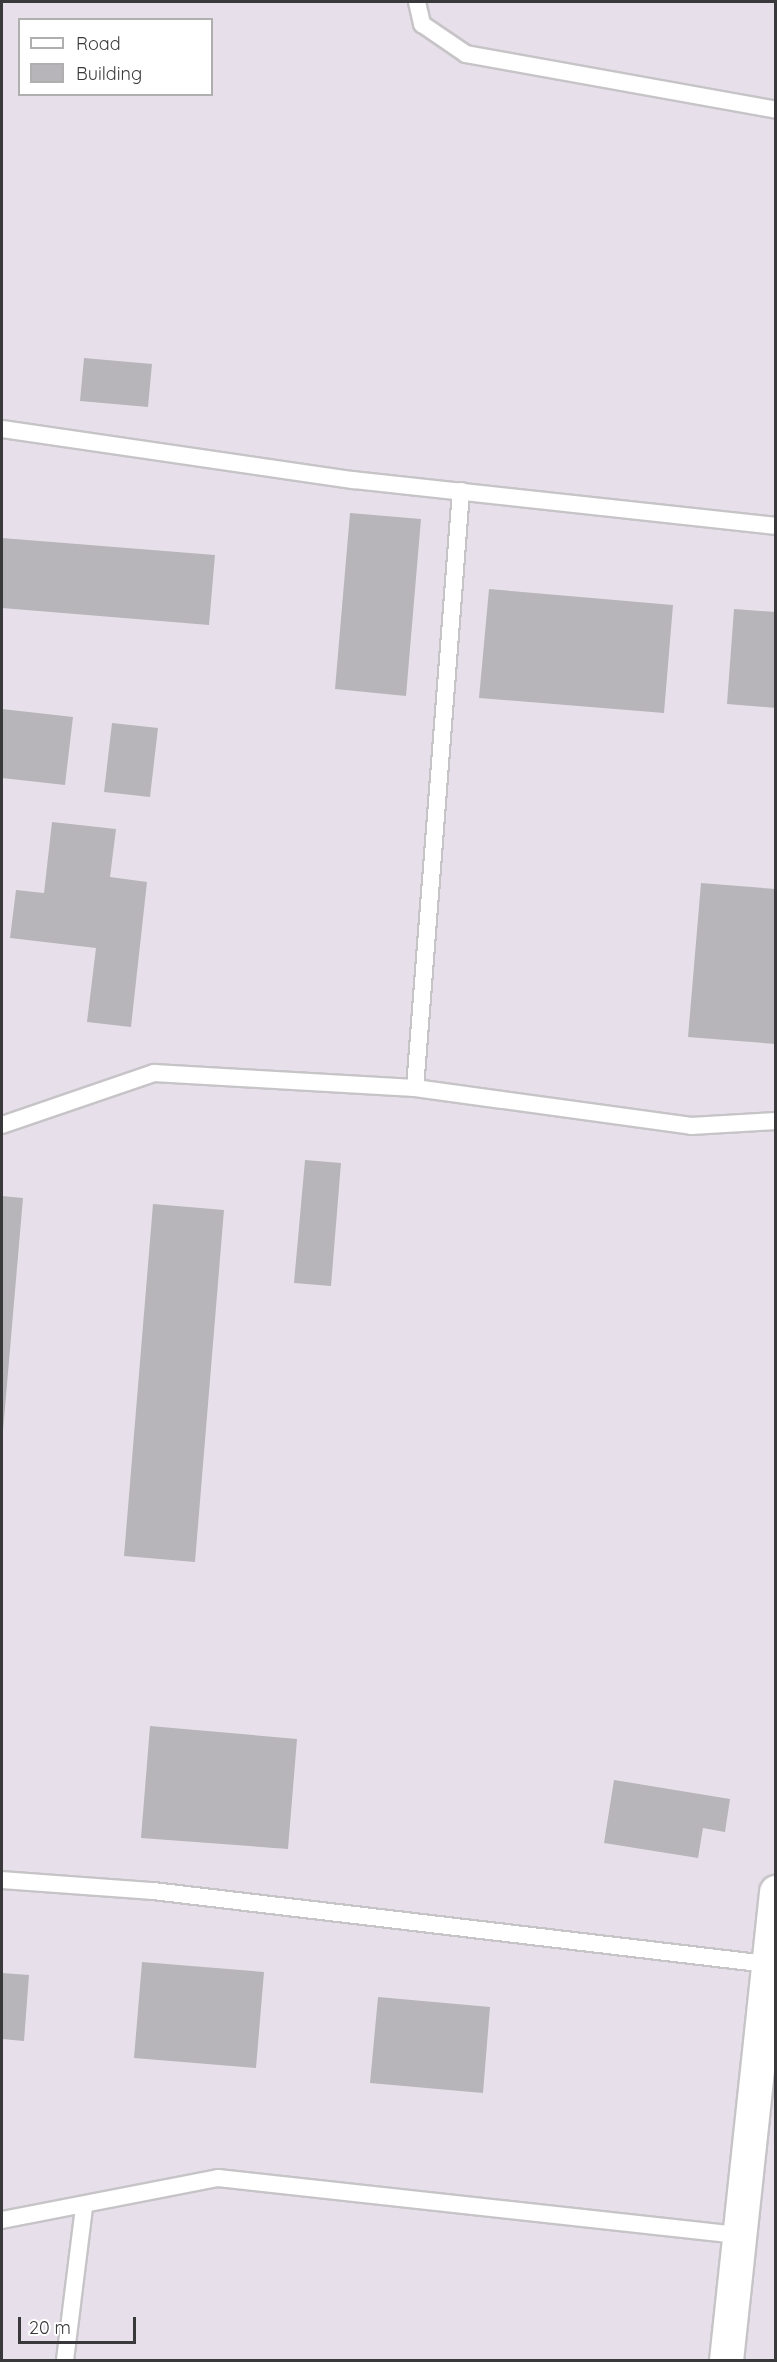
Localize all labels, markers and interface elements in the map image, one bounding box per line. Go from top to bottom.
legend [18,18,213,96]
text: Road [76,32,121,55]
text: Building [76,62,142,85]
scale bar [21,2305,140,2343]
text: 20 m [29,2316,71,2339]

